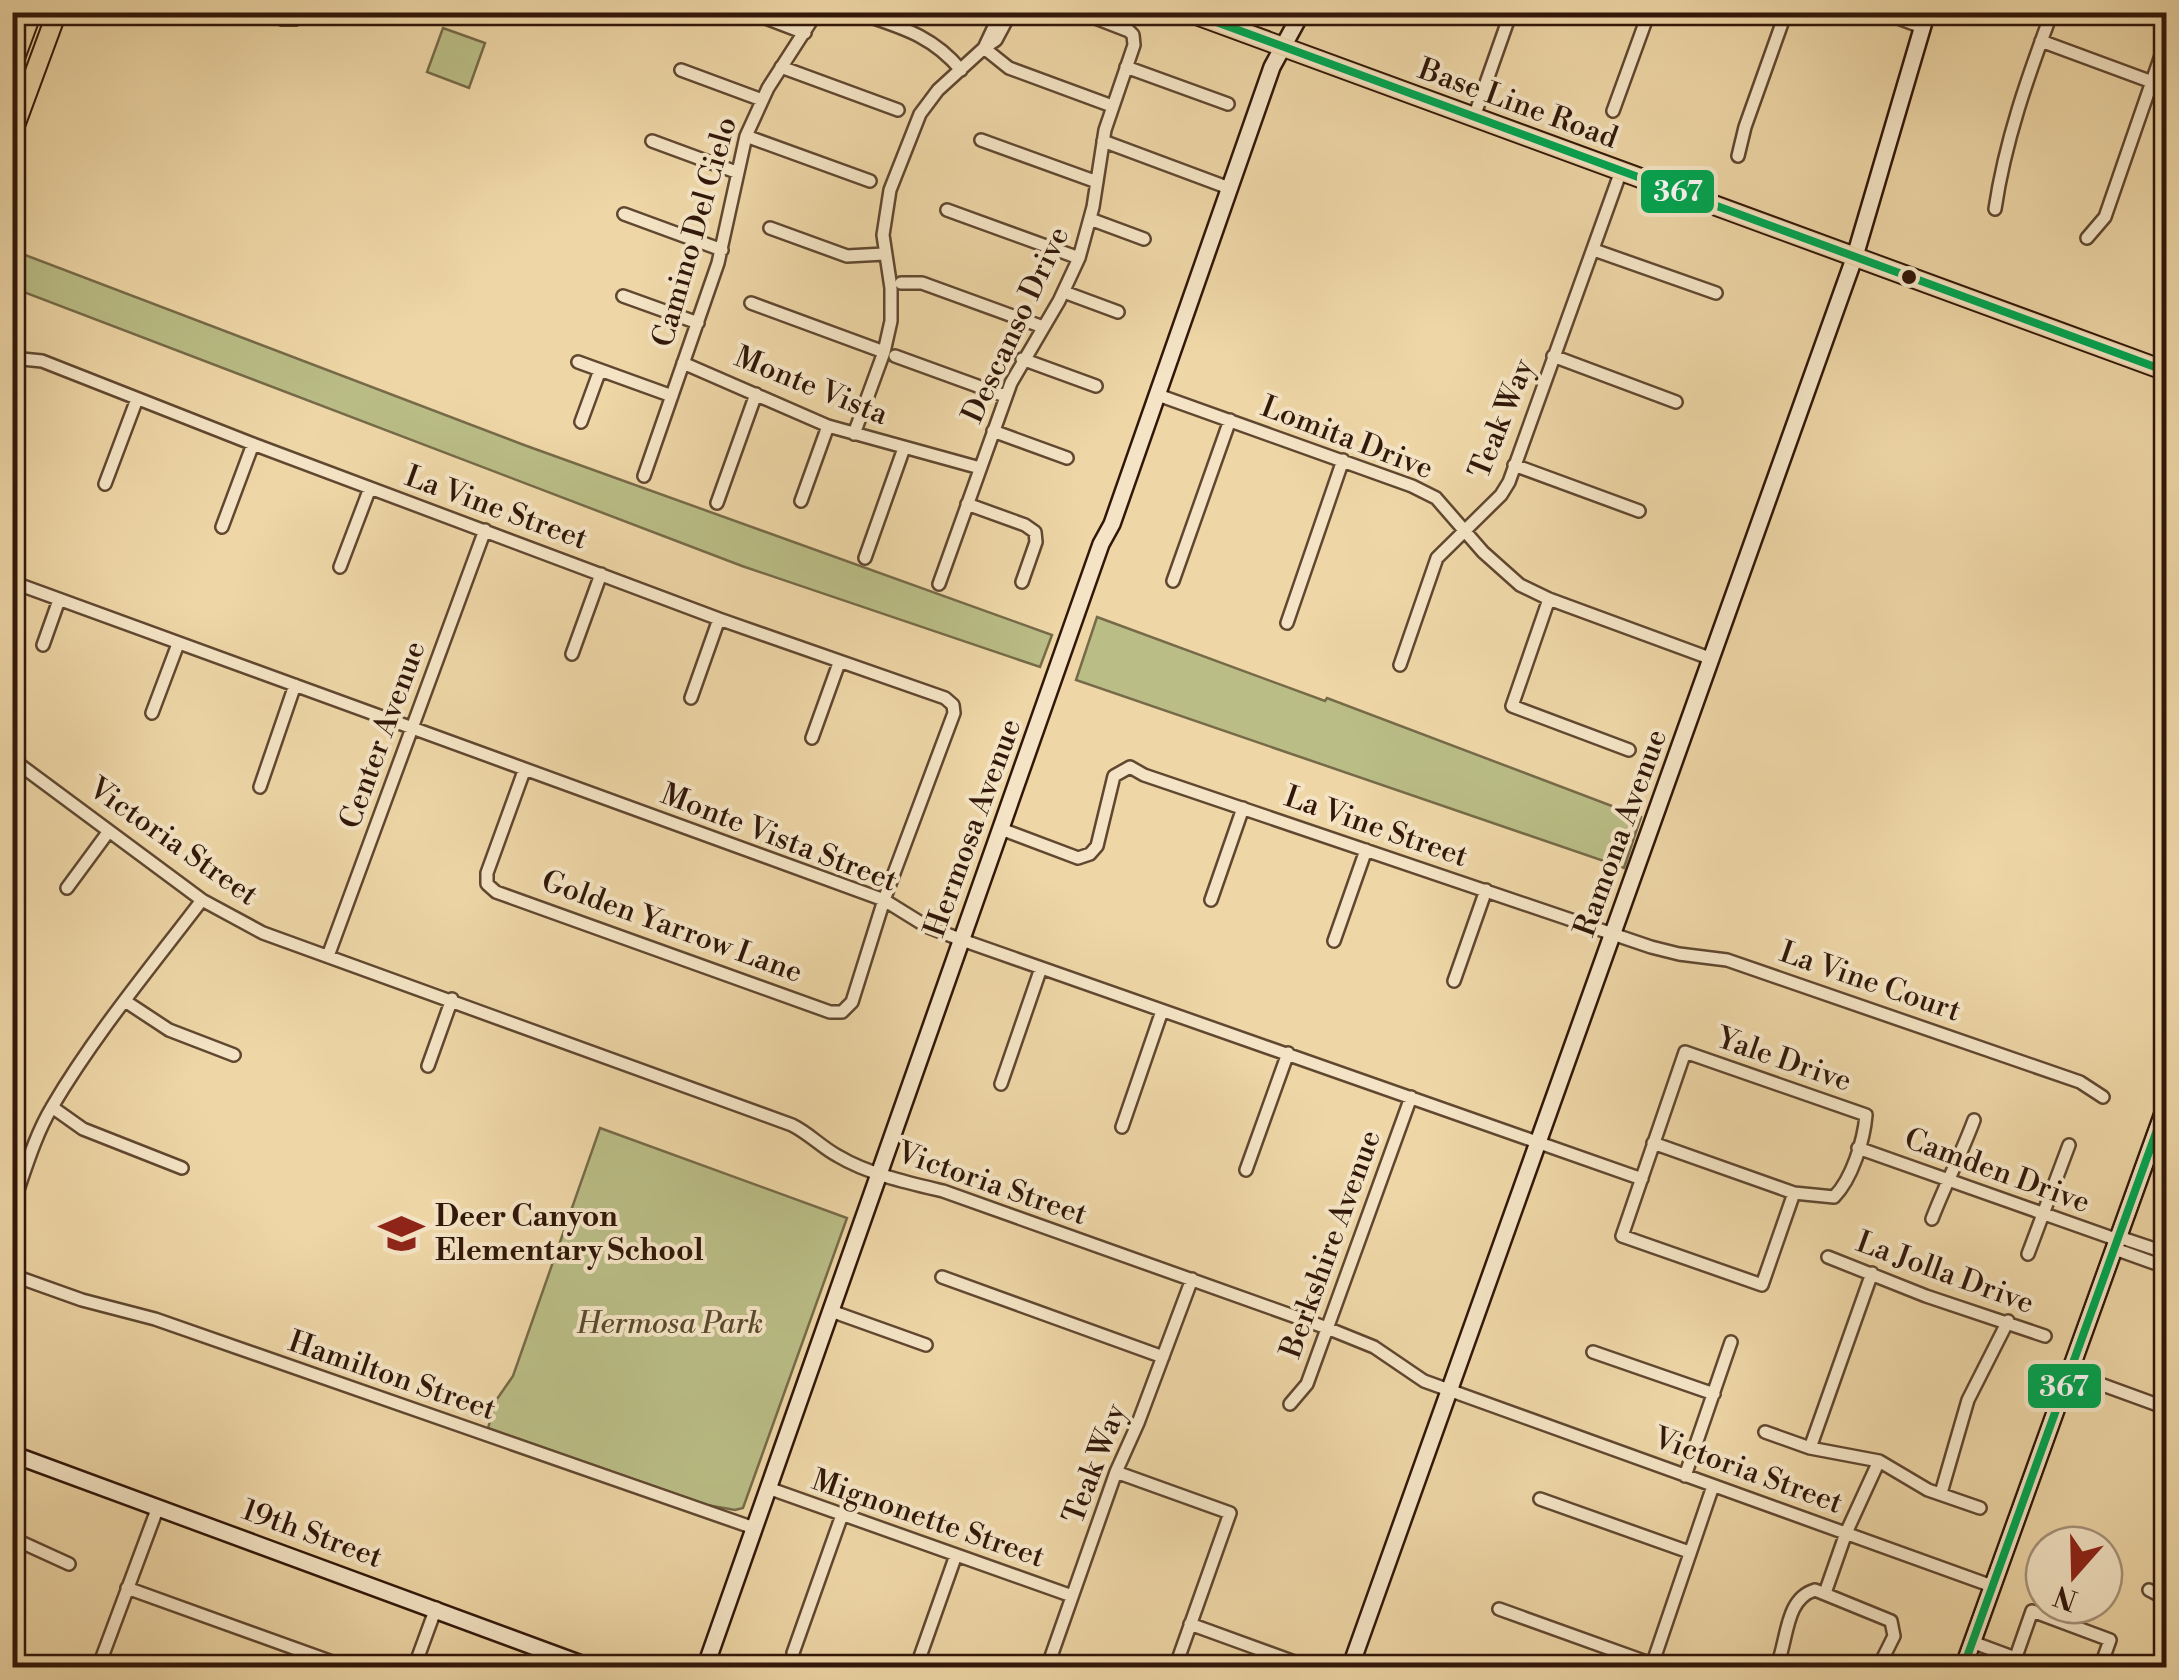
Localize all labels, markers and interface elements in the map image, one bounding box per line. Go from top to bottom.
street label: Base Line Road [1412,50,1623,158]
street label: Camino Del Cielo [644,112,746,352]
line badge: 367 [1639,168,1716,215]
text: 367 [1653,175,1703,210]
street label: Descanso Drive [954,221,1078,429]
unlabelled marker [1899,267,1919,287]
street label: Monte Vista [729,338,894,434]
street label: Teak Way [1461,353,1543,484]
street label: Lomita Drive [1256,388,1438,488]
street label: La Vine Street [399,457,593,559]
street label: Center Avenue [331,636,435,834]
street label: Hermosa Avenue [916,714,1030,942]
street label: Ramona Avenue [1566,724,1676,942]
street label: Victoria Street [80,769,265,915]
street label: Monte Vista Street [656,775,903,901]
street label: La Vine Street [1279,778,1473,876]
street label: Golden Yarrow Lane [536,862,808,992]
street label: La Vine Court [1774,933,1966,1031]
street label: Yale Drive [1710,1019,1856,1101]
street label: Camden Drive [1899,1120,2095,1222]
street label: Berkshire Avenue [1272,1125,1390,1364]
street label: Victoria Street [891,1133,1092,1234]
place label: Deer Canyon Elementary School [435,1198,704,1270]
school or university icon: Deer Canyon Elementary School [378,1210,426,1258]
street label: La Jolla Drive [1851,1223,2039,1323]
park label: Hermosa Park [576,1305,763,1343]
street label: Hamilton Street [283,1323,501,1429]
line badge: 367 [2026,1362,2103,1410]
text: 367 [2039,1370,2089,1405]
street label: Teak Way [1055,1398,1135,1529]
street label: Victoria Street [1647,1419,1848,1523]
street label: Mignonette Street [807,1461,1050,1577]
street label: 19th Street [237,1491,388,1577]
north arrow [2024,1525,2124,1625]
text: N [2050,1577,2082,1617]

